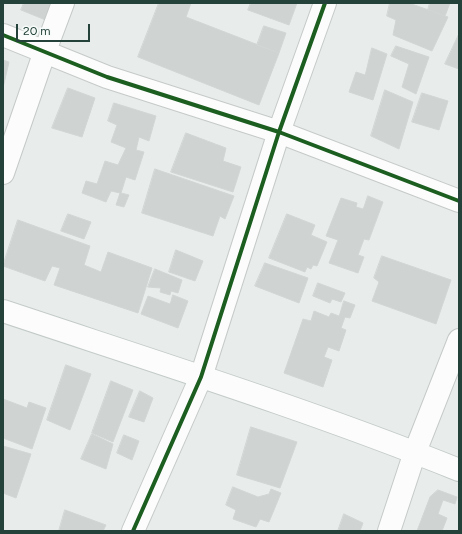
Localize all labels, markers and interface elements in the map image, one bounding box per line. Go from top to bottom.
scale bar [18,16,92,42]
text: 20 m [23,24,51,38]

